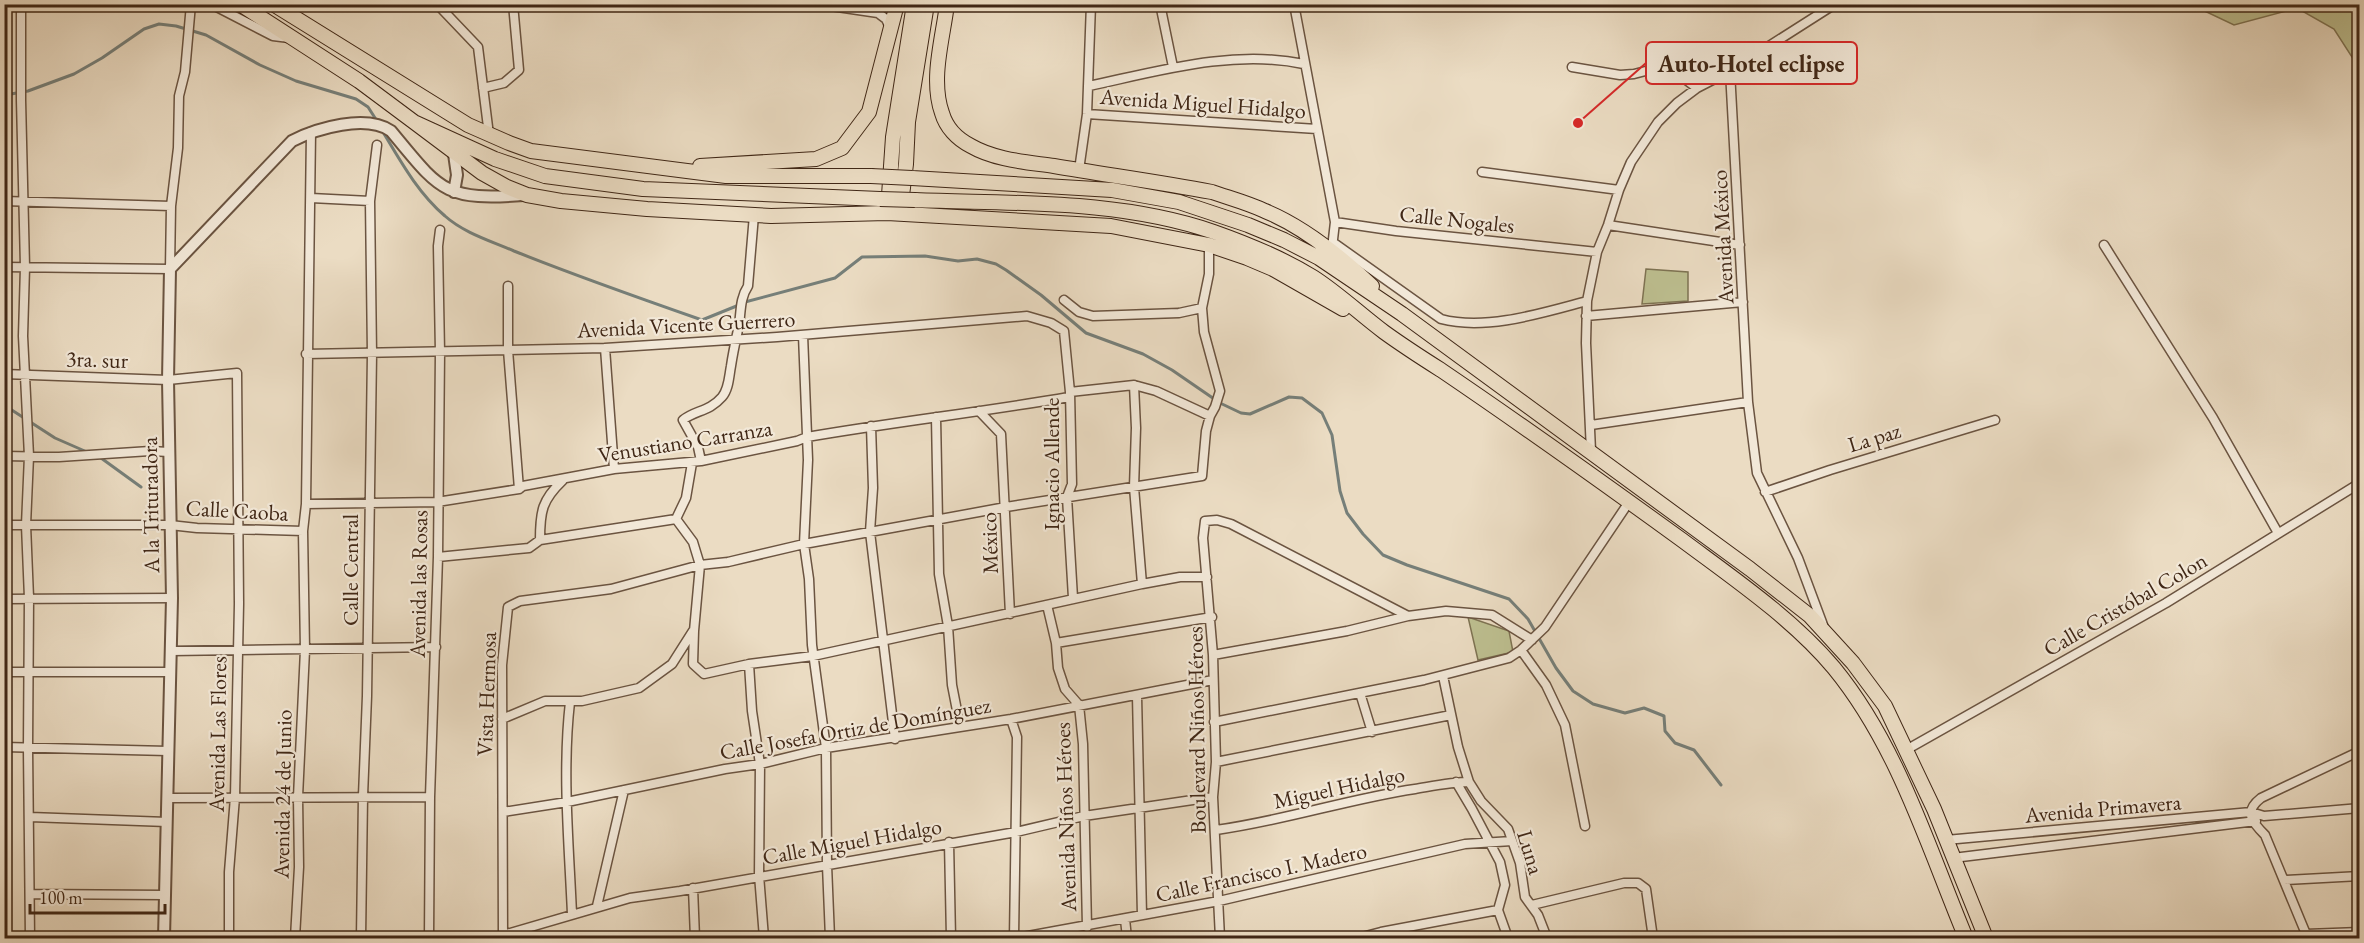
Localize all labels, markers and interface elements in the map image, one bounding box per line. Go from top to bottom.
callout: Auto-Hotel eclipse [1646,42,1857,84]
text: Auto-Hotel eclipse [1657,48,1844,79]
street label: Avenida Miguel Hidalgo [1098,82,1307,125]
street label: Avenida México [1704,169,1741,306]
street label: Calle Nogales [1398,199,1516,240]
street label: Avenida Vicente Guerrero [575,304,796,345]
street label: 3ra. sur [65,344,129,375]
street label: Ignacio Allende [1037,397,1066,530]
street label: Venustiano Carranza [596,413,774,470]
street label: La paz [1844,416,1905,459]
street label: A la Trituradora [135,436,166,574]
street label: Calle Caoba [185,493,289,528]
street label: Avenida las Rosas [403,510,434,659]
street label: México [974,511,1005,574]
street label: Calle Central [336,514,365,626]
street label: Calle Cristóbal Colon [2038,546,2213,663]
street label: Boulevard Niños Héroes [1180,626,1213,834]
street label: Vista Hermosa [470,631,503,757]
street label: Avenida Las Flores [202,656,233,813]
street label: Calle Josefa Ortiz de Domínguez [717,690,993,767]
street label: Avenida 24 de Junio [267,709,298,880]
street label: Avenida Niños Héroes [1048,722,1083,913]
street label: Miguel Hidalgo [1271,759,1408,816]
street label: Avenida Primavera [2023,787,2183,830]
street label: Calle Miguel Hidalgo [760,811,944,872]
street label: Luna [1510,826,1551,878]
street label: Calle Francisco I. Madero [1153,836,1369,909]
scale bar [30,877,165,915]
text: 100 m [39,886,83,909]

